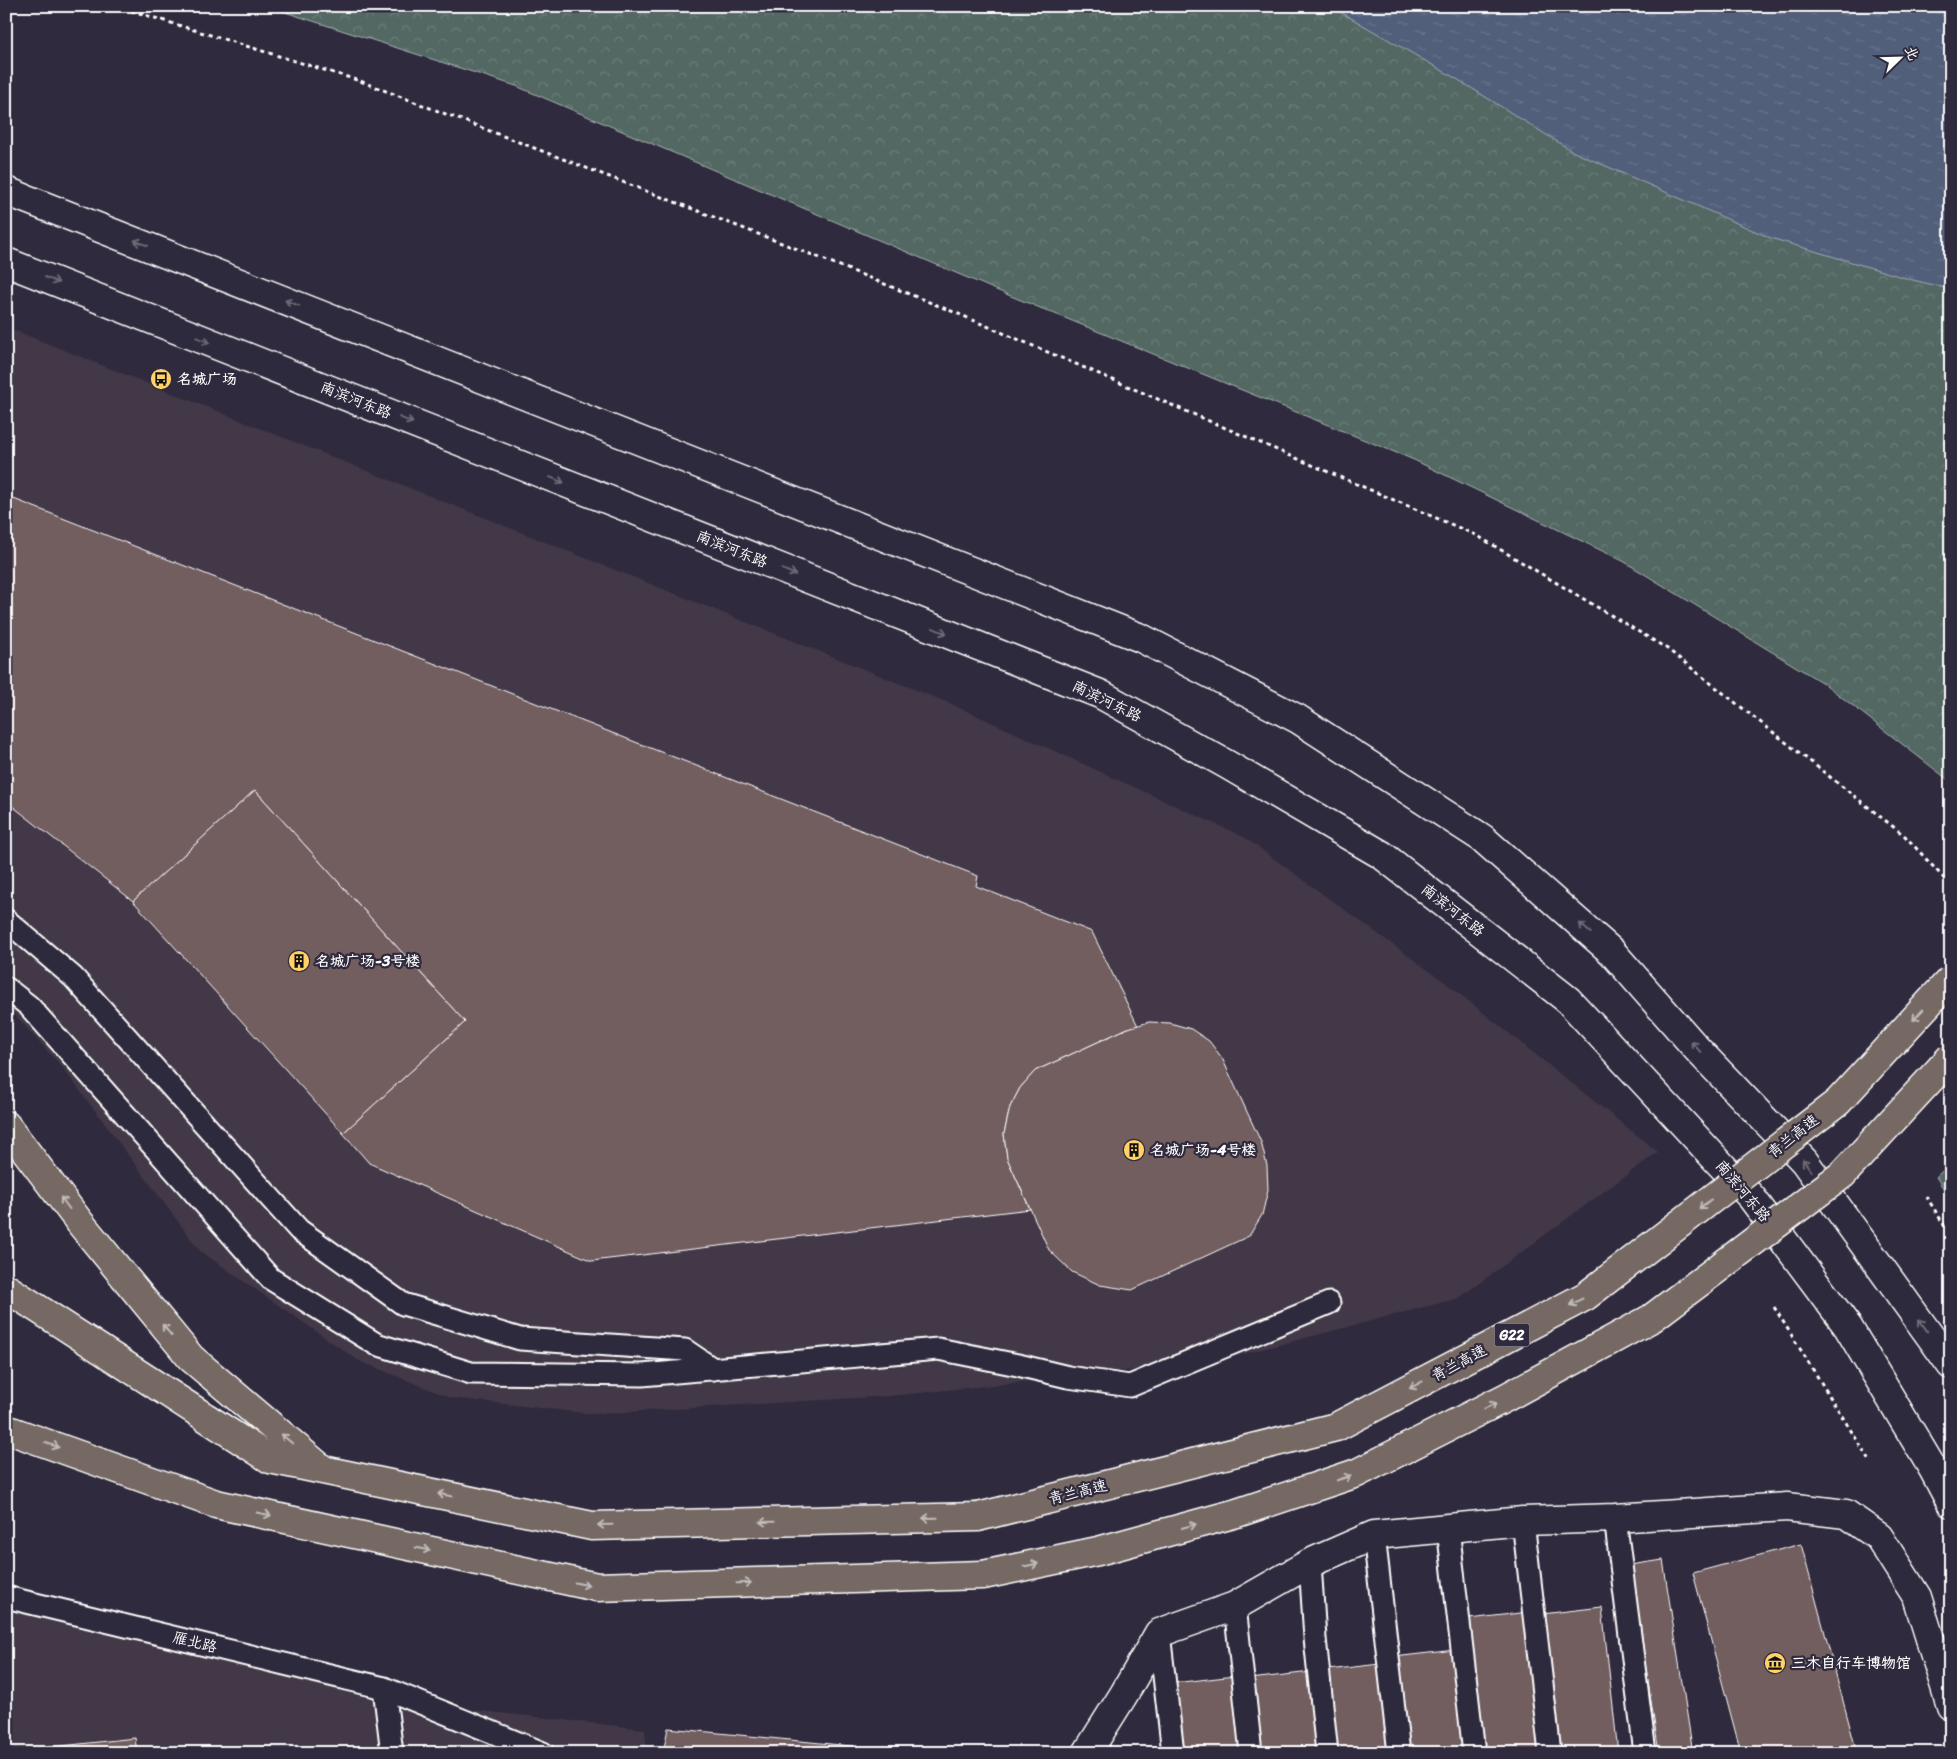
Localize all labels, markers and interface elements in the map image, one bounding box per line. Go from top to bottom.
north arrow [1874,32,1924,82]
text: 北 [1897,42,1926,64]
one-way arrow [134,238,149,248]
one-way arrow [43,276,59,285]
one-way arrow [285,298,300,307]
one-way arrow [195,335,210,345]
place label: 名城广场 [177,366,237,392]
bus stop icon: 名城广场 [149,367,173,391]
street label: 南滨河东路 [316,374,396,426]
one-way arrow [398,416,413,425]
one-way arrow [549,475,564,485]
street label: 南滨河东路 [692,523,772,575]
one-way arrow [781,567,796,577]
one-way arrow [932,627,947,637]
street label: 南滨河东路 [1068,673,1146,729]
street label: 南滨河东路 [1415,877,1491,943]
one-way arrow [1579,923,1592,934]
place label: 名城广场-3号楼 [315,948,420,974]
building icon: 名城广场-3号楼 [287,949,311,973]
one-way arrow [1912,1009,1924,1022]
one-way arrow [1690,1040,1702,1053]
street label: 青兰高速 [1761,1107,1825,1165]
place label: 名城广场-4号楼 [1150,1137,1256,1163]
building icon: 名城广场-4号楼 [1122,1138,1146,1162]
street label: 南滨河东路 [1709,1154,1777,1228]
one-way arrow [1802,1158,1812,1172]
one-way arrow [60,1197,71,1210]
one-way arrow [1698,1199,1712,1209]
one-way arrow [1568,1297,1583,1307]
one-way arrow [1918,1318,1928,1332]
one-way arrow [162,1323,173,1336]
road number: G22 [1494,1324,1530,1346]
street label: 青兰高速 [1426,1337,1492,1389]
one-way arrow [1409,1380,1424,1390]
one-way arrow [1482,1401,1497,1411]
one-way arrow [281,1433,294,1444]
one-way arrow [44,1441,59,1450]
street label: 青兰高速 [1046,1472,1110,1512]
one-way arrow [1336,1472,1352,1482]
one-way arrow [438,1490,454,1499]
one-way arrow [256,1510,272,1519]
one-way arrow [922,1514,938,1523]
one-way arrow [759,1517,776,1527]
one-way arrow [597,1521,613,1530]
one-way arrow [1180,1521,1196,1530]
one-way arrow [414,1545,430,1554]
one-way arrow [1023,1560,1039,1569]
one-way arrow [735,1578,751,1587]
one-way arrow [573,1580,589,1589]
street label: 雁北路 [170,1624,220,1660]
place label: 三木自行车博物馆 [1791,1650,1911,1676]
museum icon: 三木自行车博物馆 [1763,1651,1787,1675]

